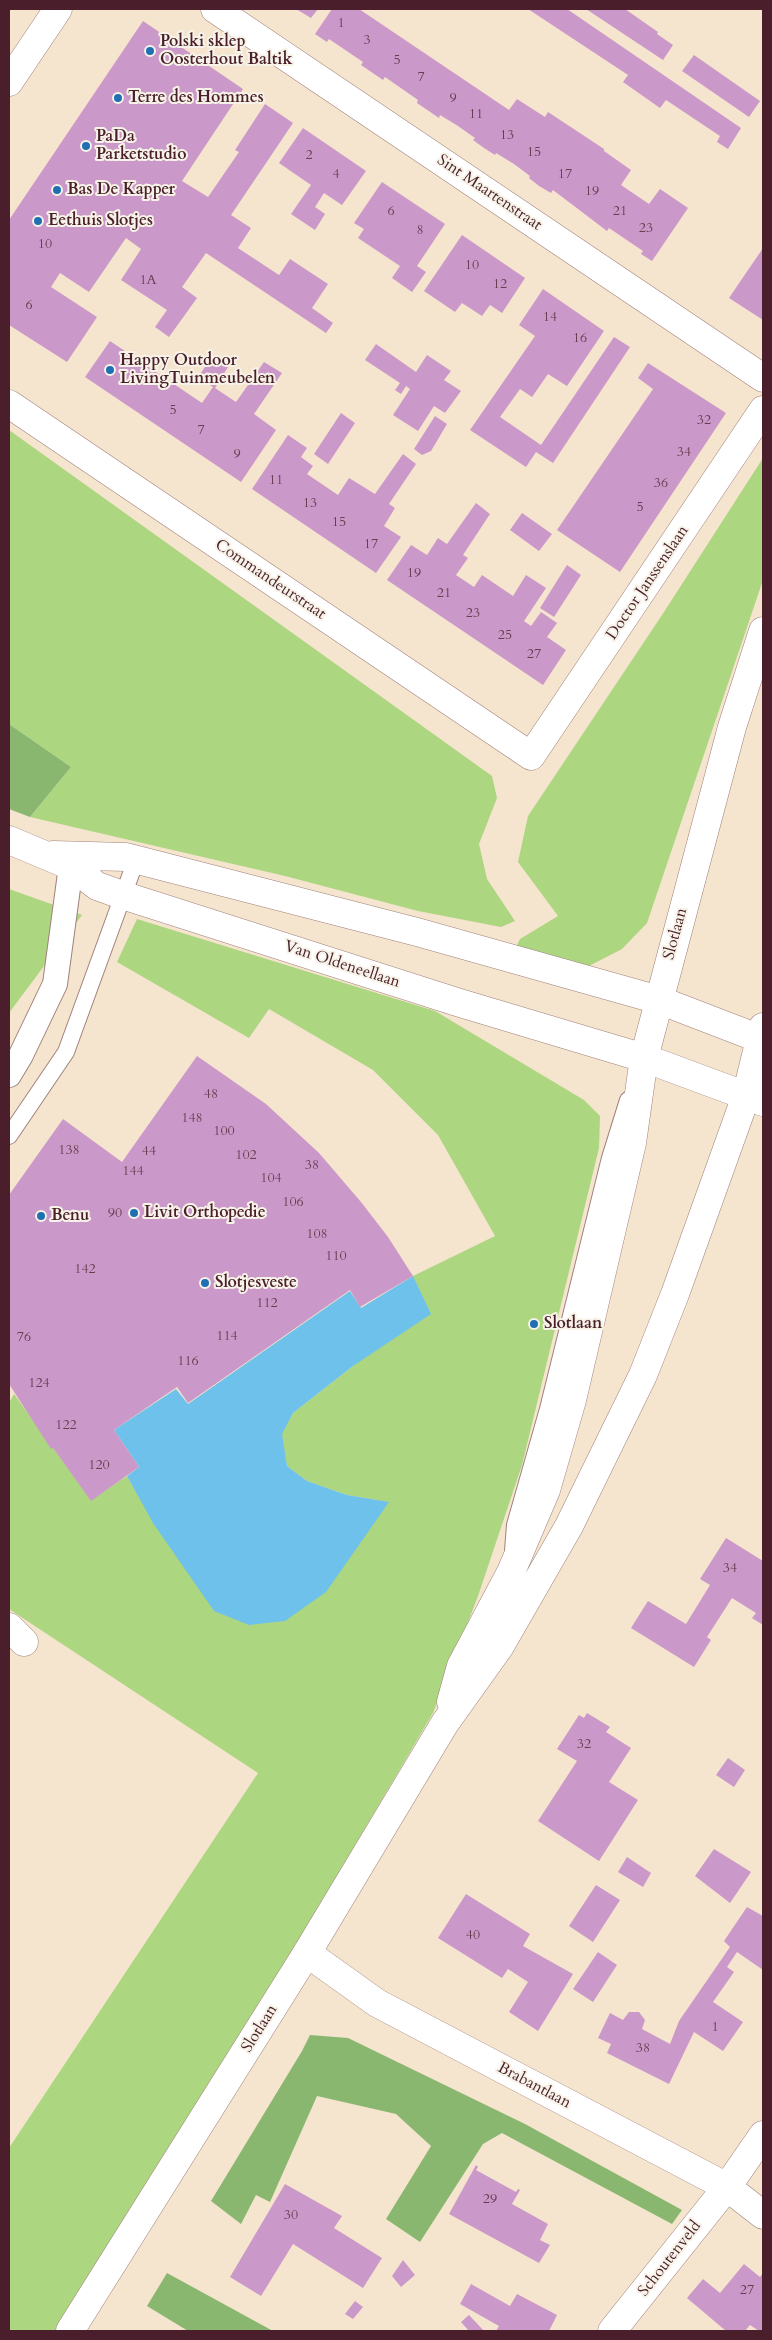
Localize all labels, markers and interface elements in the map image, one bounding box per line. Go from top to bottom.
house number: 1 [337,16,345,32]
place label: Polski sklep Oosterhout Baltik [160,32,292,70]
house number: 3 [363,33,371,49]
marker: Polski sklep Oosterhout Baltik [144,45,156,57]
house number: 5 [393,53,401,69]
house number: 7 [417,70,425,86]
place label: Terre des Hommes [128,88,264,108]
house number: 9 [449,91,457,107]
marker: Terre des Hommes [112,92,124,104]
house number: 11 [469,107,483,123]
place label: PaDa Parketstudio [96,127,187,165]
house number: 13 [500,128,514,144]
marker: PaDa Parketstudio [80,140,92,152]
house number: 15 [527,145,541,161]
house number: 2 [305,148,313,164]
street label: Sint Maartenstraat [433,151,545,235]
house number: 4 [332,167,340,183]
house number: 17 [558,167,572,183]
place label: Bas De Kapper [67,180,175,200]
marker: Bas De Kapper [51,184,63,196]
house number: 19 [585,184,599,200]
house number: 6 [387,204,395,220]
house number: 21 [613,204,627,220]
place label: Eethuis Slotjes [48,211,153,231]
marker: Eethuis Slotjes [32,215,44,227]
house number: 23 [639,221,653,237]
house number: 8 [416,223,424,239]
house number: 10 [38,237,52,253]
house number: 10 [465,258,479,274]
house number: 1A [139,273,157,289]
house number: 12 [493,277,507,293]
house number: 6 [25,298,33,314]
house number: 14 [543,310,557,326]
house number: 16 [573,331,587,347]
place label: Happy Outdoor LivingTuinmeubelen [120,351,275,389]
marker: Happy Outdoor LivingTuinmeubelen [104,364,116,376]
house number: 5 [169,403,177,419]
house number: 32 [697,413,711,429]
house number: 7 [197,423,205,439]
house number: 34 [677,445,691,461]
house number: 9 [233,447,241,463]
house number: 11 [269,473,283,489]
house number: 36 [654,476,668,492]
house number: 13 [303,496,317,512]
house number: 5 [636,500,644,516]
house number: 15 [332,515,346,531]
street label: Doctor Janssenslaan [603,522,693,644]
street label: Commandeurstraat [211,536,329,624]
house number: 17 [364,537,378,553]
house number: 19 [407,566,421,582]
house number: 21 [437,586,451,602]
house number: 23 [466,606,480,622]
house number: 25 [498,628,512,644]
house number: 27 [527,647,541,663]
street label: Slotlaan [660,906,692,962]
street label: Van Oldeneellaan [282,937,402,993]
house number: 48 [204,1087,218,1103]
house number: 148 [181,1111,203,1127]
house number: 100 [213,1124,235,1140]
house number: 138 [58,1143,80,1159]
house number: 44 [142,1144,156,1160]
house number: 102 [235,1148,257,1164]
house number: 38 [305,1158,319,1174]
house number: 144 [122,1164,144,1180]
house number: 104 [260,1171,282,1187]
house number: 106 [282,1195,304,1211]
place label: Livit Orthopedie [144,1203,266,1223]
place label: Benu [51,1206,89,1226]
house number: 90 [108,1206,122,1222]
marker: Livit Orthopedie [128,1207,140,1219]
marker: Benu [35,1210,47,1222]
house number: 108 [306,1227,328,1243]
house number: 110 [325,1249,347,1265]
house number: 142 [74,1262,96,1278]
place label: Slotjesveste [215,1273,297,1293]
marker: Slotjesveste [199,1277,211,1289]
house number: 112 [256,1296,278,1312]
place label: Slotlaan [544,1314,602,1334]
marker: Slotlaan [528,1318,540,1330]
house number: 114 [216,1329,238,1345]
house number: 76 [17,1330,31,1346]
house number: 116 [177,1354,199,1370]
house number: 124 [28,1376,50,1392]
house number: 122 [55,1418,77,1434]
house number: 120 [88,1458,110,1474]
house number: 34 [723,1561,737,1577]
house number: 32 [577,1737,591,1753]
house number: 40 [466,1928,480,1944]
street label: Slotlaan [238,2002,282,2056]
house number: 1 [711,2020,719,2036]
house number: 38 [636,2041,650,2057]
street label: Brabantlaan [494,2059,574,2113]
house number: 29 [483,2192,497,2208]
house number: 30 [284,2208,298,2224]
street label: Schoutenveld [634,2217,706,2301]
house number: 27 [740,2283,754,2299]

